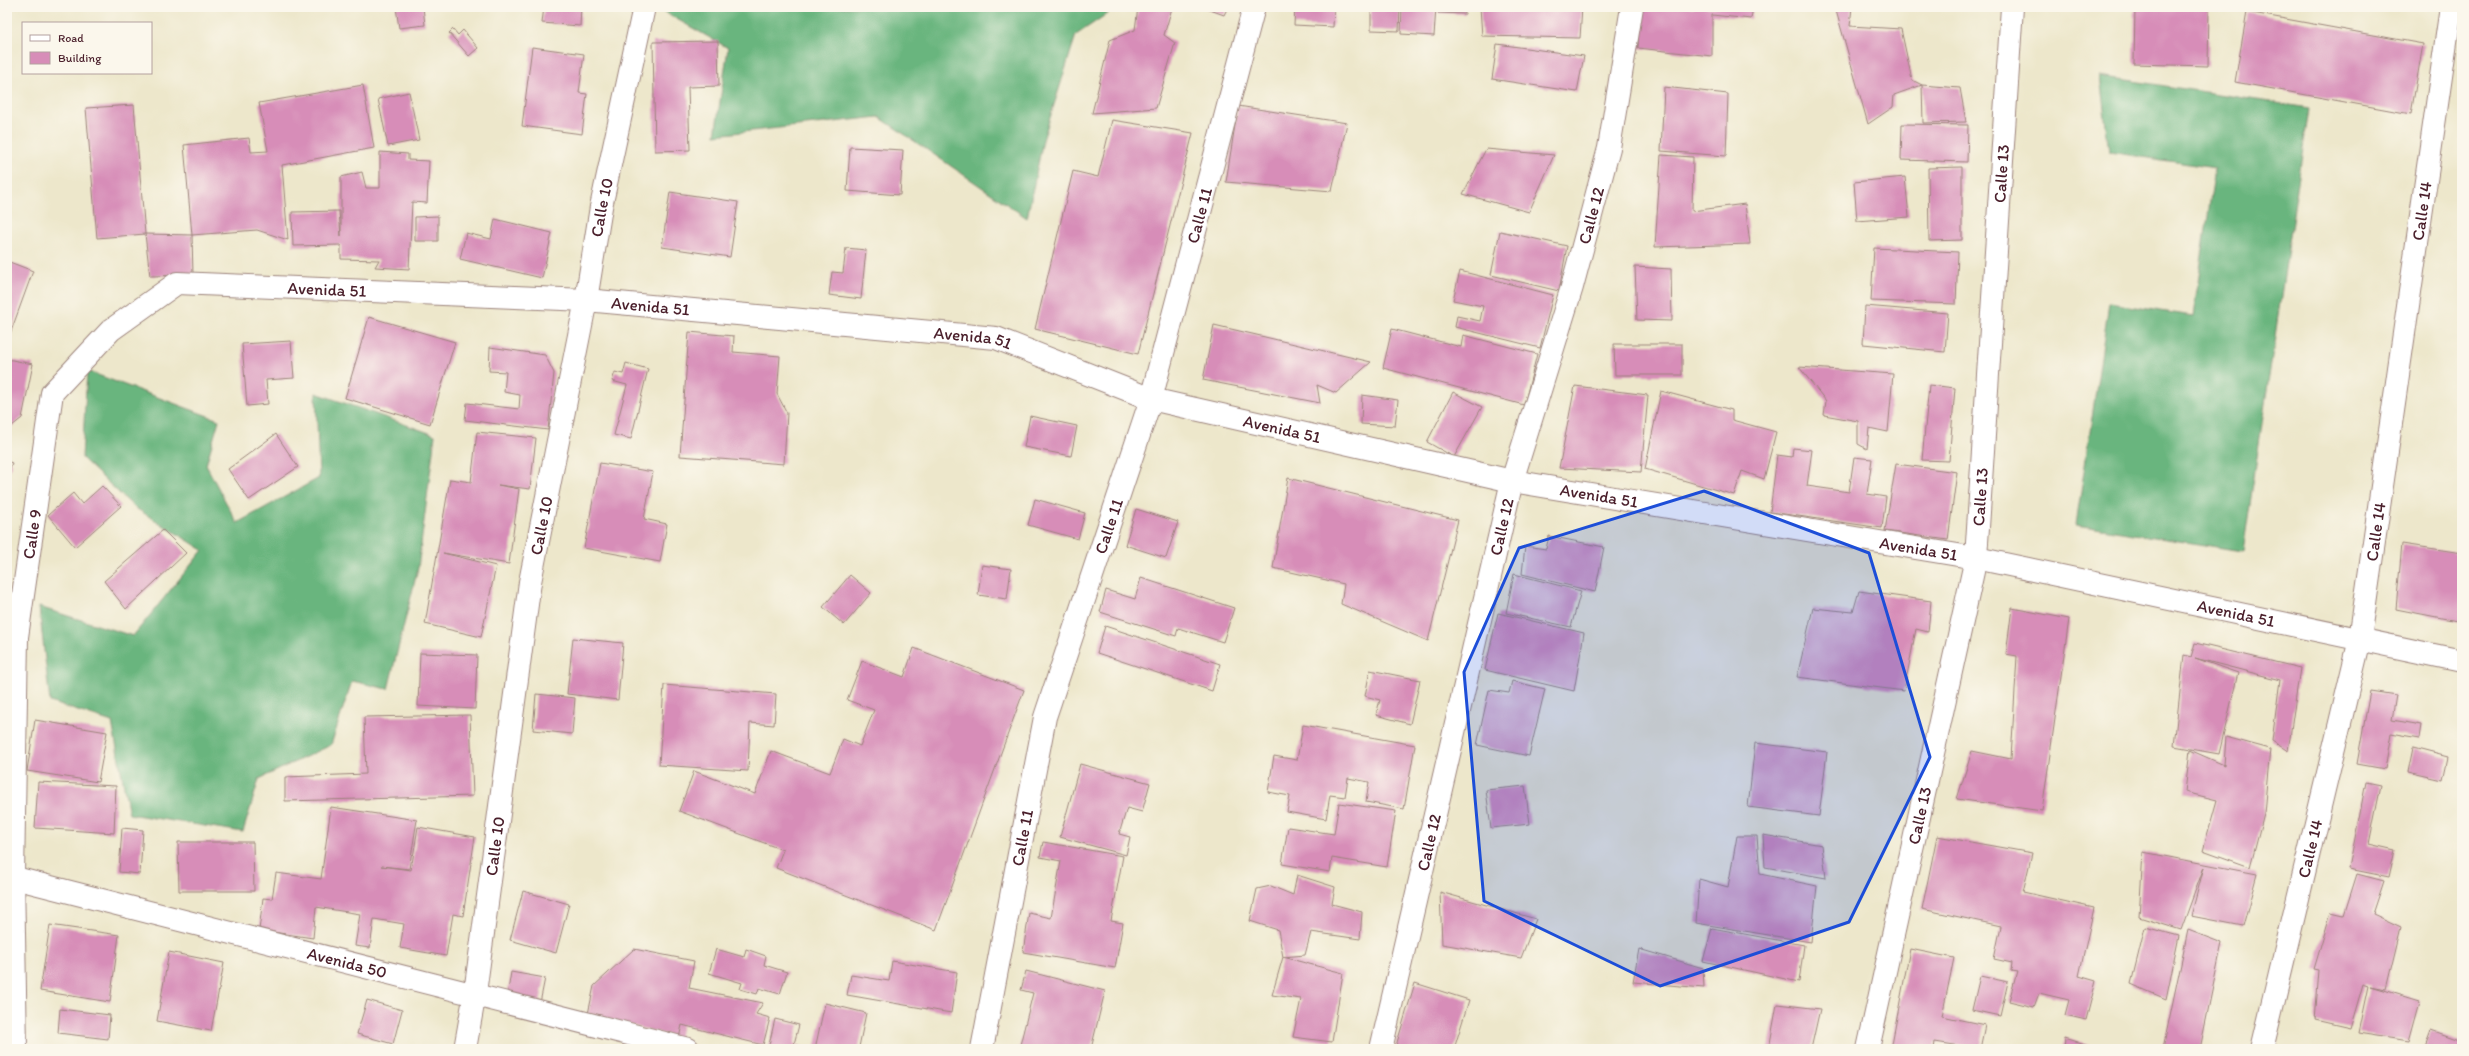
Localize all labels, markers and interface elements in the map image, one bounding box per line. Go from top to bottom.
legend [22,22,152,74]
text: Road [58,31,84,45]
text: Building [58,51,102,65]
street label: Calle 13 [1989,144,2013,203]
street label: Calle 10 [586,176,617,238]
street label: Calle 14 [2407,180,2436,242]
street label: Calle 11 [1182,185,1216,246]
street label: Calle 12 [1574,185,1608,246]
street label: Avenida 51 [287,278,367,301]
street label: Avenida 51 [610,292,691,320]
street label: Avenida 51 [933,322,1015,353]
street label: Avenida 51 [1241,410,1323,447]
street label: Calle 13 [1968,467,1992,527]
street label: Avenida 51 [1559,479,1640,512]
street label: Calle 10 [526,494,557,557]
street label: Calle 11 [1090,496,1127,556]
street label: Calle 12 [1485,496,1518,557]
street label: Calle 14 [2361,501,2390,562]
street label: Calle 9 [18,508,45,560]
street label: Avenida 51 [1878,532,1959,565]
street label: Avenida 51 [2195,595,2277,631]
street label: Calle 13 [1903,785,1935,846]
street label: Calle 11 [1007,808,1037,868]
street label: Calle 12 [1412,812,1445,873]
street label: Calle 10 [481,815,509,877]
street label: Calle 14 [2293,817,2327,880]
street label: Avenida 50 [305,943,389,982]

